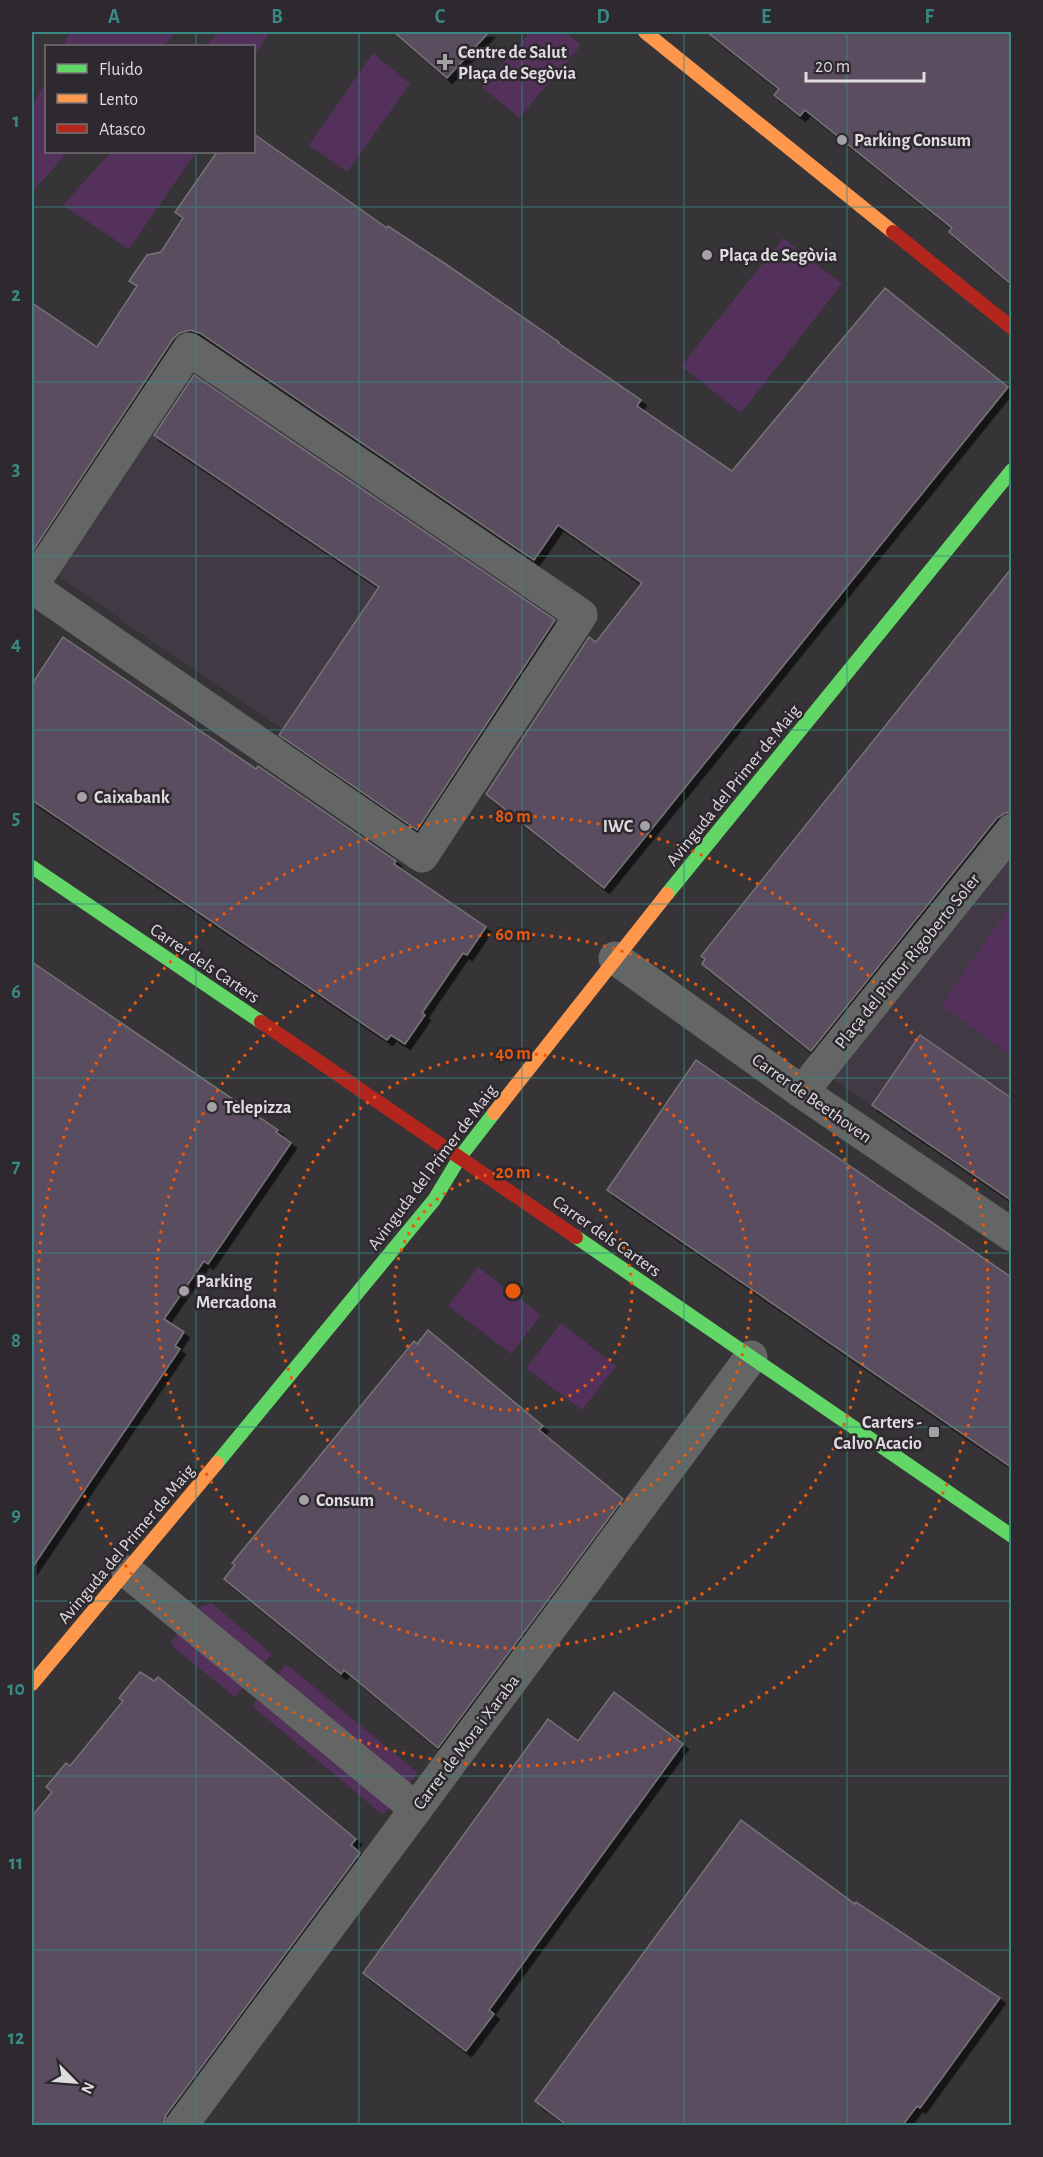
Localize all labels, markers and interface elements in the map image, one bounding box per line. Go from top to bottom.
text: A [108,7,120,27]
text: B [271,7,283,27]
text: C [435,7,446,27]
text: D [596,7,610,27]
text: E [761,7,771,27]
text: F [924,7,934,27]
place label: Centre de Salut Plaça de Segòvia [458,44,576,83]
legend [45,45,255,153]
scale bar [806,45,924,83]
marker: Centre de Salut Plaça de Segòvia [436,53,454,71]
text: 20 m [815,58,850,76]
text: Fluido [99,61,143,79]
text: Lento [99,91,138,109]
text: 1 [12,111,20,131]
text: Atasco [99,121,146,139]
place label: Parking Consum [854,132,971,150]
marker: Parking Consum [835,133,849,147]
place label: Plaça de Segòvia [719,247,837,265]
marker: Plaça de Segòvia [700,248,714,262]
text: 2 [11,285,21,305]
text: 3 [12,459,20,479]
text: 4 [11,634,21,654]
street label: Avinguda del Primer de Maig [663,701,804,870]
place label: Caixabank [94,789,170,807]
marker: Caixabank [75,790,89,804]
text: 5 [12,808,20,828]
text: 80 m [495,808,531,826]
place label: IWC [603,818,634,836]
marker: IWC [638,819,652,833]
street label: Plaça del Pintor Rigoberto Soler [832,871,984,1052]
street label: Carrer dels Carters [147,921,262,1007]
text: 60 m [495,926,531,944]
text: 6 [11,982,21,1002]
text: 40 m [495,1045,531,1063]
street label: Carrer de Beethoven [748,1051,875,1147]
street label: Avinguda del Primer de Maig [365,1081,501,1254]
place label: Telepizza [224,1099,292,1117]
marker: Telepizza [205,1100,219,1114]
text: 7 [12,1156,21,1176]
text: 20 m [495,1164,531,1182]
street label: Carrer dels Carters [549,1193,664,1281]
place label: Parking Mercadona [196,1273,277,1312]
centre of rings [503,1281,523,1301]
marker: Parking Mercadona [177,1284,191,1298]
text: 8 [11,1331,21,1351]
place label: Carters - Calvo Acacio [833,1414,922,1453]
marker: Carters - Calvo Acacio [927,1425,941,1439]
street label: Avinguda del Primer de Maig [55,1461,199,1628]
place label: Consum [316,1492,374,1510]
marker: Consum [297,1493,311,1507]
text: 9 [11,1505,21,1525]
street label: Carrer de Mora i Xaraba [410,1672,523,1813]
text: 10 [7,1679,25,1699]
text: 11 [9,1853,23,1873]
text: 12 [8,2028,24,2048]
north arrow [45,2052,105,2112]
text: N [78,2079,97,2096]

